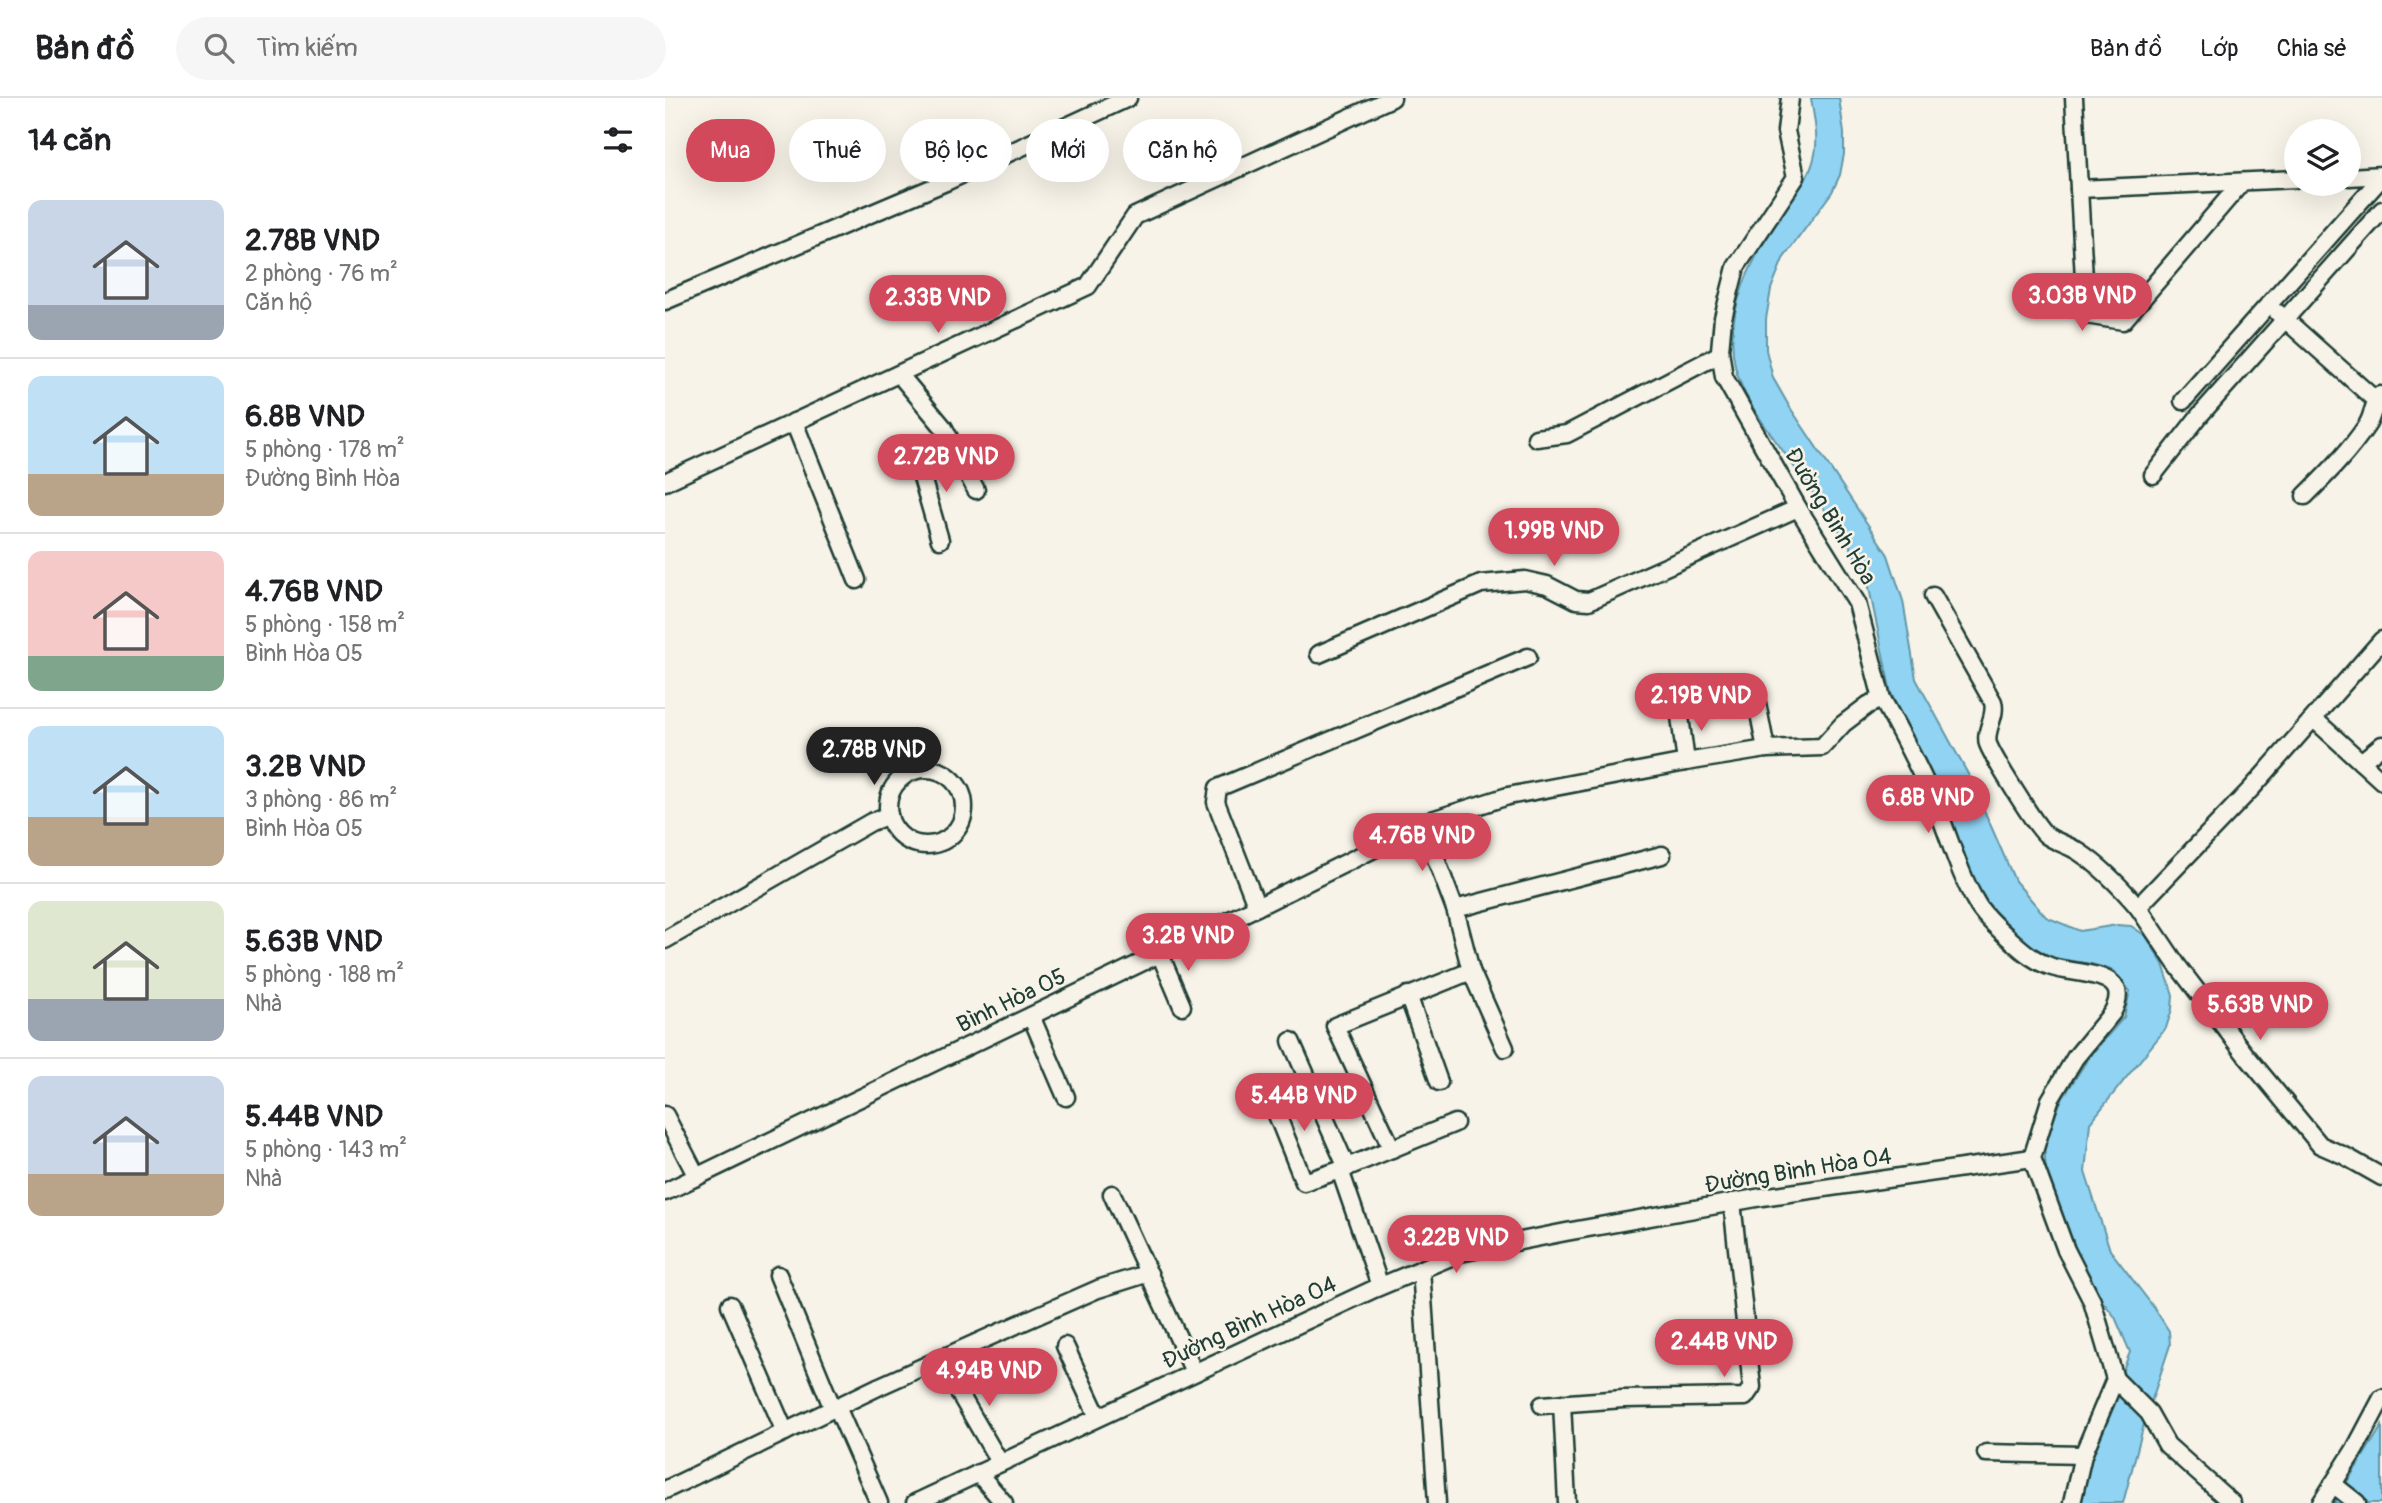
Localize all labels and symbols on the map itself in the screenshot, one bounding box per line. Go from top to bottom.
pin: 3.03B VND [2002,274,2162,333]
pin: 2.33B VND [858,275,1018,335]
pin: 2.72B VND [866,434,1026,494]
street label: Đường Bình Hòa [1778,442,1883,590]
pin: 1.99B VND [1474,508,1634,568]
pin: 2.19B VND [1621,674,1781,733]
pin: 2.78B VND [794,728,954,787]
pin: 6.8B VND [1856,776,2000,835]
pin: 4.76B VND [1342,814,1502,873]
pin: 3.2B VND [1116,914,1260,973]
street label: Bình Hòa 05 [952,962,1071,1039]
pin: 5.63B VND [2180,982,2340,1042]
pin: 5.44B VND [1224,1074,1384,1133]
street label: Đường Bình Hòa 04 [1703,1141,1894,1200]
pin: 3.22B VND [1376,1216,1536,1275]
street label: Đường Bình Hòa 04 [1157,1269,1341,1376]
pin: 2.44B VND [1644,1320,1804,1379]
pin: 4.94B VND [909,1348,1069,1408]

